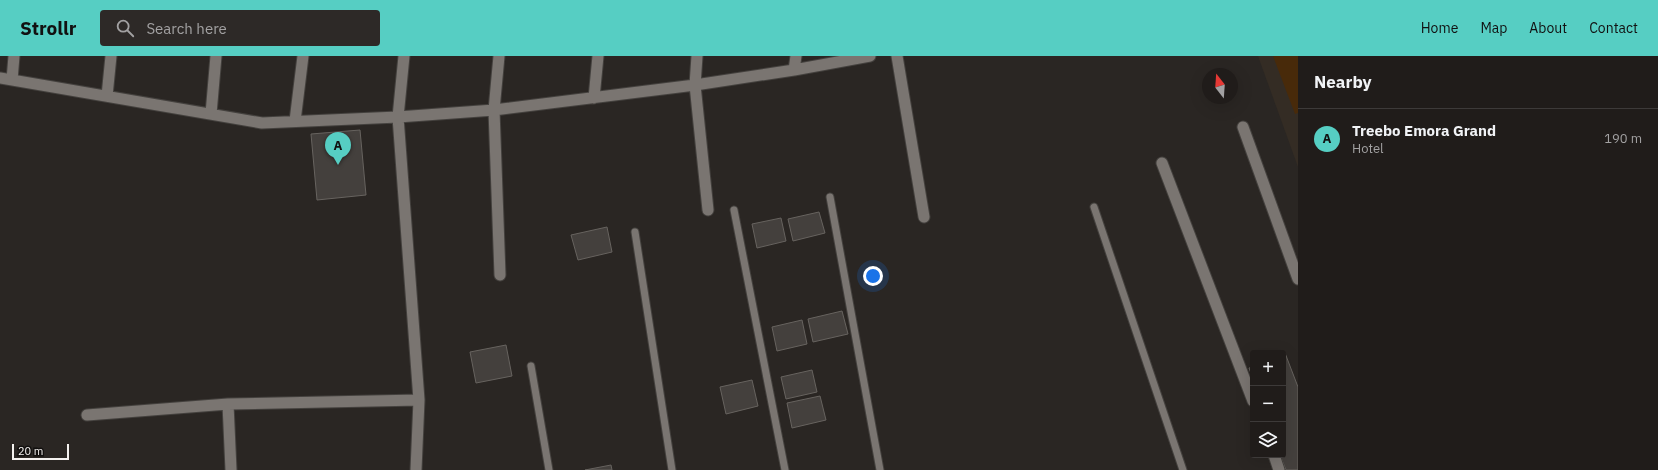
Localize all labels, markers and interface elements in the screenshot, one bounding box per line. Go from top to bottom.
search box [100,10,380,46]
text: Strollr [20,16,76,40]
icon: search [114,17,136,39]
text: Search here [146,19,227,38]
text: Home [1421,19,1458,37]
text: Map [1480,19,1507,37]
text: About [1529,19,1567,37]
text: Contact [1589,19,1638,37]
north arrow [1202,68,1238,104]
text: Nearby [1314,71,1372,93]
text: Treebo Emora Grand [1352,121,1496,140]
text: A [1323,130,1331,147]
text: 190 m [1604,130,1642,147]
pin: A [325,132,351,165]
text: Hotel [1352,140,1384,157]
your location [863,266,883,286]
map controls [1250,350,1286,458]
button: + [1250,350,1286,386]
button: − [1250,386,1286,422]
button: layers [1250,422,1286,458]
scale bar [12,442,69,461]
text: 20 m [18,444,43,458]

